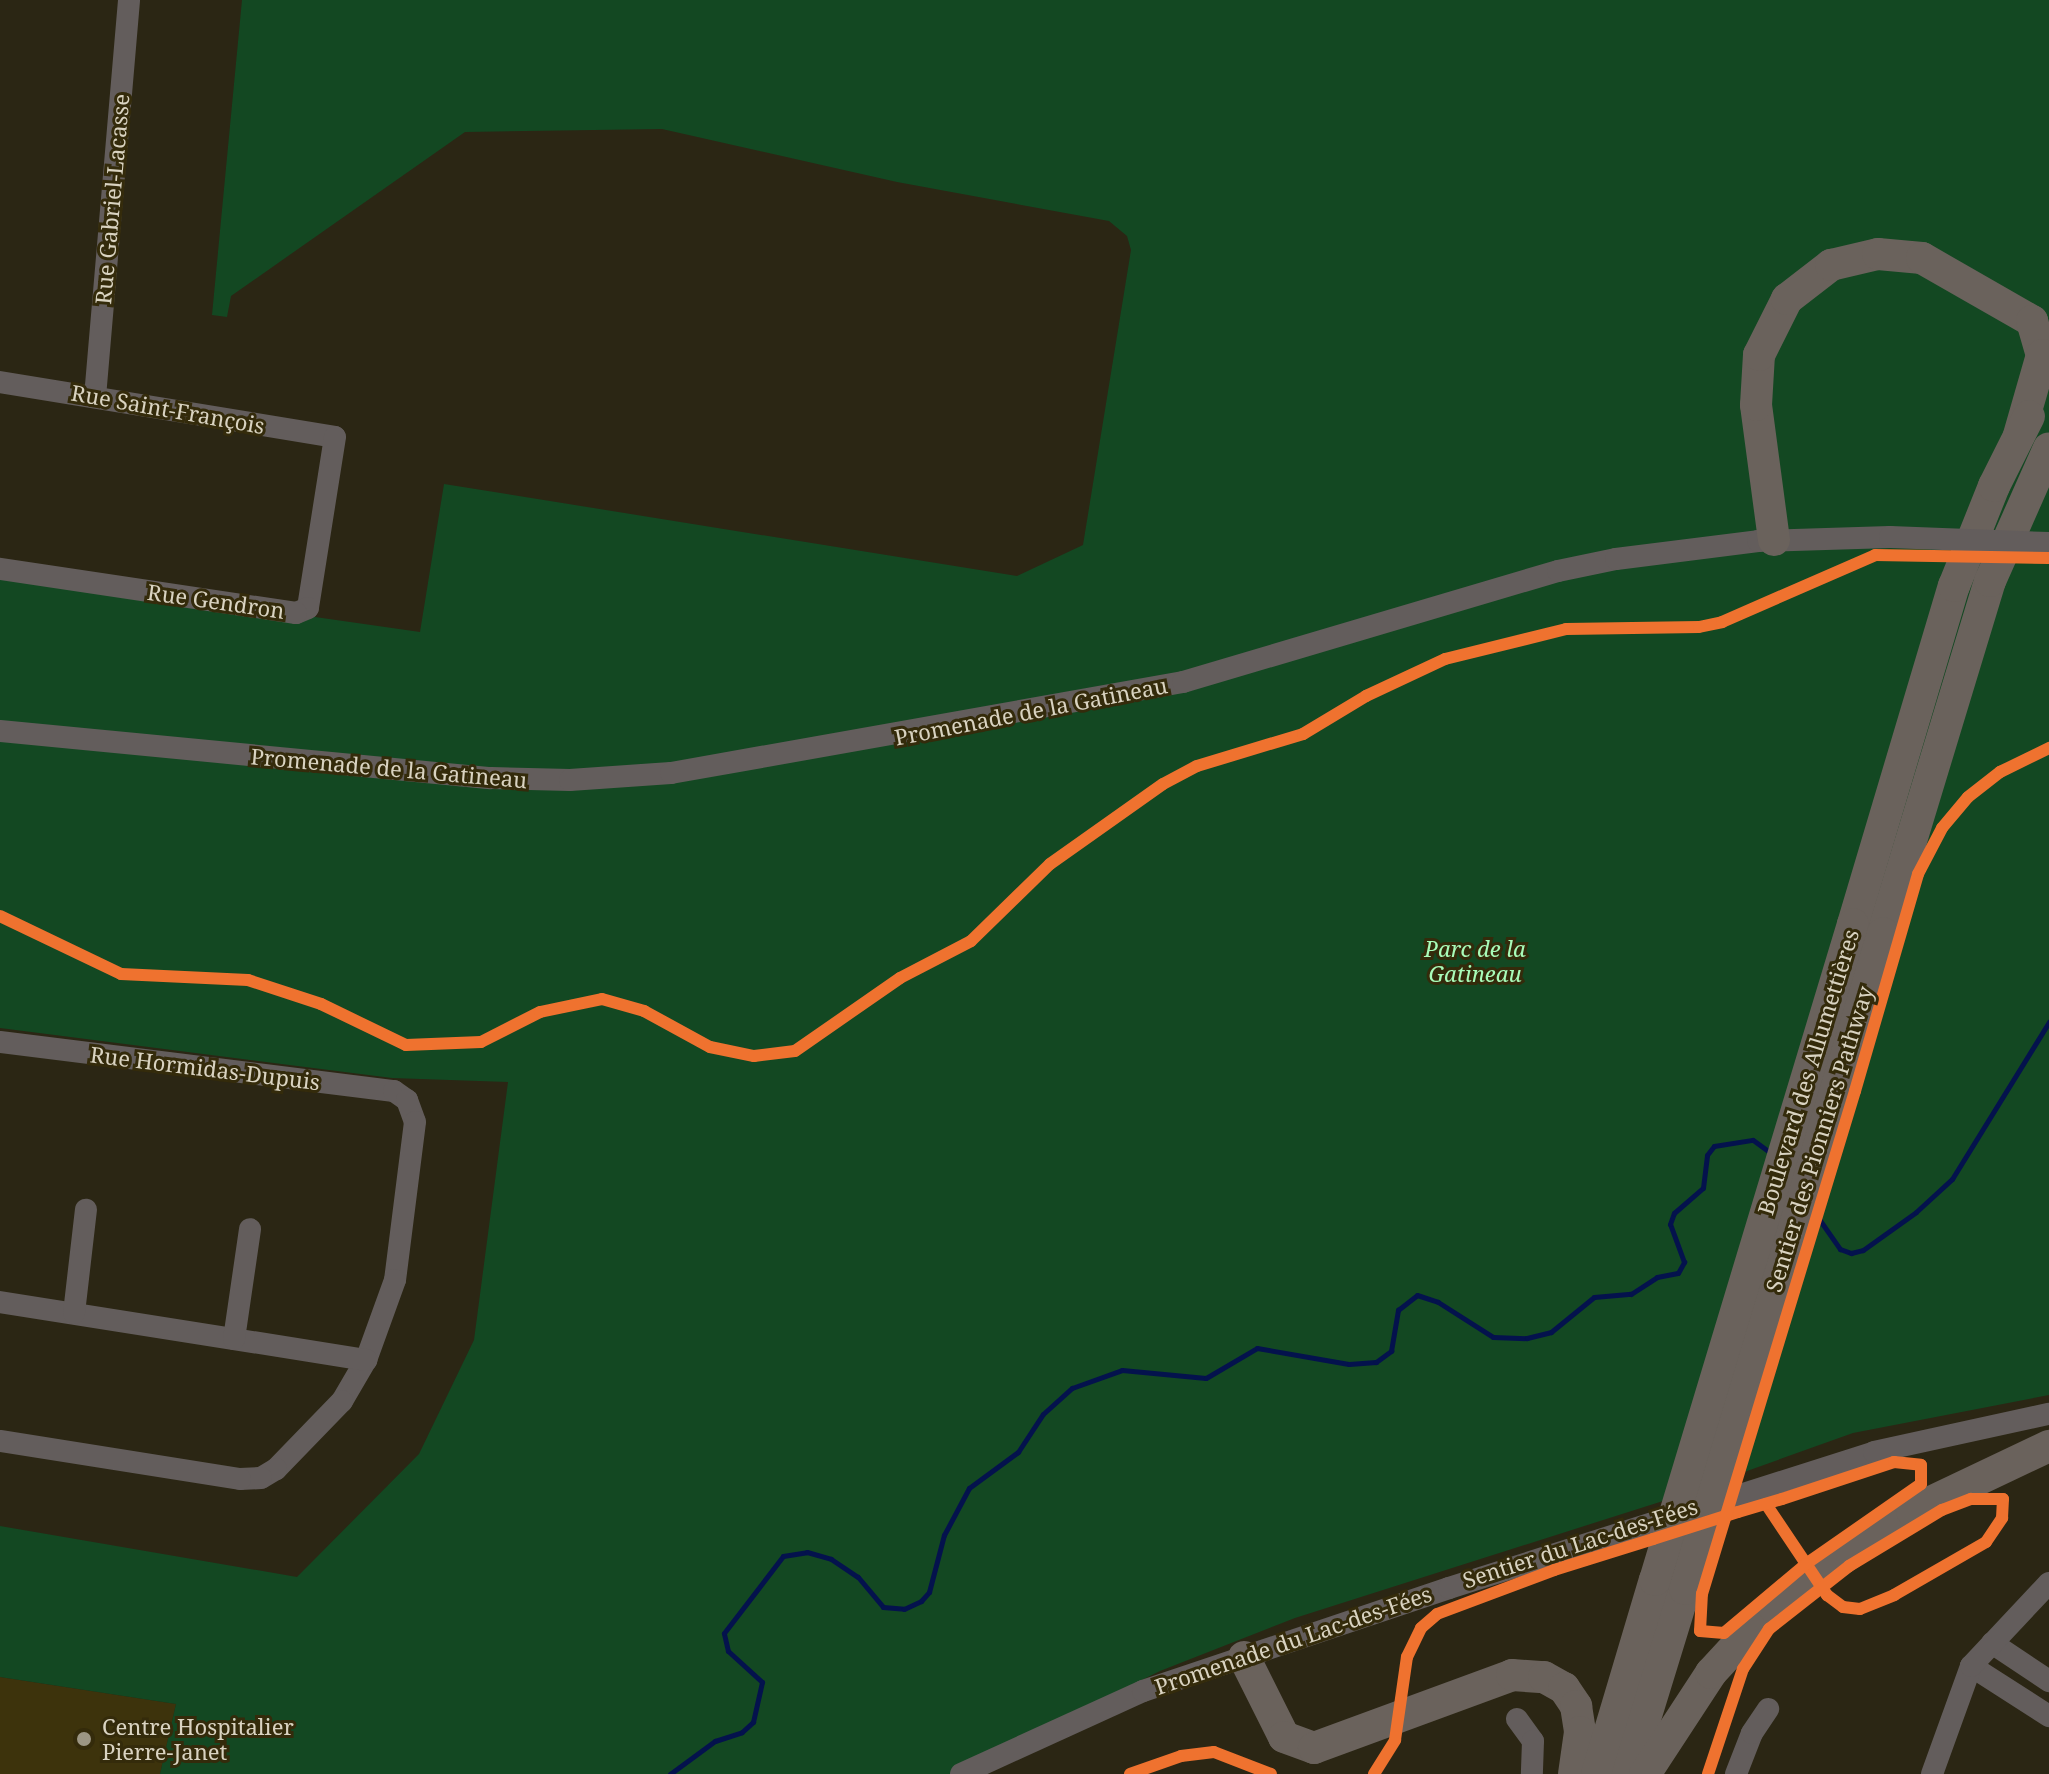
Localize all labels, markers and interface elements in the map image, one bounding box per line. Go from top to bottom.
street label: Rue Gabriel-Lacasse [90,93,134,305]
street label: Rue Saint-François [69,379,267,439]
street label: Rue Gendron [146,578,286,624]
street label: Promenade de la Gatineau [892,672,1170,750]
street label: Promenade de la Gatineau [250,743,528,793]
street label: Boulevard des Allumettières [1752,926,1864,1218]
park label: Parc de la Gatineau [1424,935,1526,986]
street label: Sentier des Pionniers Pathway [1760,983,1878,1295]
street label: Rue Hormidas-Dupuis [89,1041,321,1095]
street label: Sentier du Lac-des-Fées [1459,1493,1701,1593]
street label: Promenade du Lac-des-Fées [1151,1580,1435,1700]
place label: Centre Hospitalier Pierre-Janet [102,1713,294,1764]
marker: Centre Hospitalier Pierre-Janet [73,1728,95,1750]

